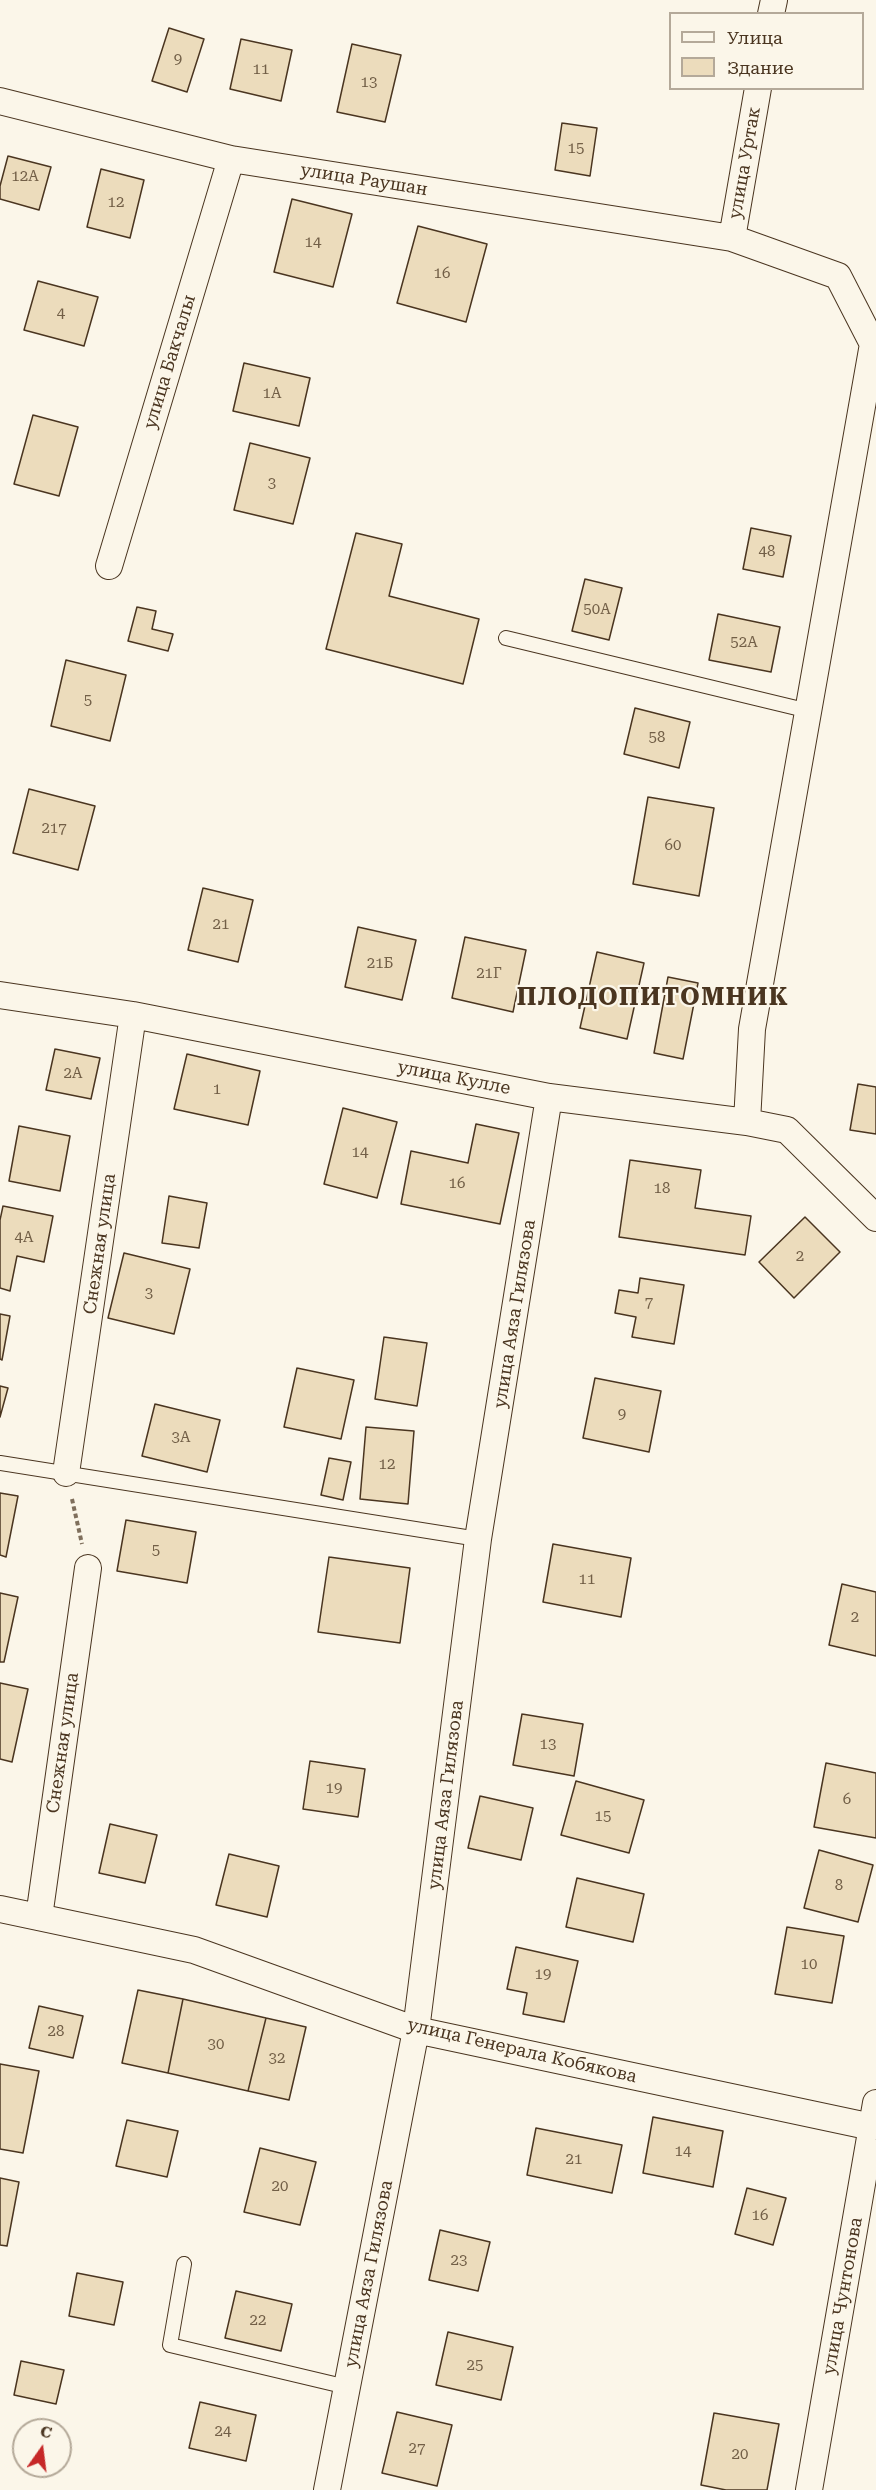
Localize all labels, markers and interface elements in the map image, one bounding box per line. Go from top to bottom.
legend [669,12,864,90]
text: Улица [727,27,783,48]
house number: 9 [174,51,182,69]
text: Здание [727,57,794,78]
house number: 11 [253,61,269,79]
house number: 13 [361,74,377,92]
street label: улица Уртак [725,105,765,221]
house number: 15 [568,140,584,158]
street label: улица Раушан [299,159,429,201]
house number: 12А [11,168,39,186]
house number: 12 [108,194,124,212]
house number: 14 [305,234,321,252]
house number: 16 [434,265,450,283]
street label: улица Бакчалы [139,292,201,432]
house number: 4 [57,305,65,323]
house number: 1А [263,385,281,403]
house number: 3 [268,475,276,493]
house number: 48 [759,543,775,561]
house number: 50А [583,601,611,619]
house number: 52А [730,634,758,652]
house number: 5 [84,692,92,710]
house number: 58 [649,729,665,747]
house number: 217 [41,820,67,838]
house number: 60 [665,837,681,855]
house number: 21 [213,916,229,934]
house number: 21Б [367,955,393,973]
house number: 21Г [476,965,502,983]
district label: ПЛОДОПИТОМНИК [517,984,789,1012]
street label: улица Кулле [396,1056,512,1100]
house number: 2А [64,1065,82,1083]
house number: 1 [213,1081,221,1099]
house number: 14 [352,1144,368,1162]
street label: Снежная улица [79,1172,121,1316]
house number: 16 [449,1175,465,1193]
house number: 18 [654,1180,670,1198]
street label: улица Аяза Гилязова [489,1218,541,1410]
house number: 4А [15,1229,33,1247]
house number: 2 [796,1248,804,1266]
house number: 3 [145,1285,153,1303]
house number: 7 [645,1294,653,1312]
house number: 9 [618,1406,626,1424]
house number: 3А [172,1429,190,1447]
house number: 12 [379,1456,395,1474]
house number: 5 [152,1542,160,1560]
house number: 11 [579,1571,595,1589]
house number: 2 [851,1609,859,1627]
street label: Снежная улица [42,1671,84,1815]
street label: улица Аяза Гилязова [424,1699,468,1891]
house number: 13 [540,1736,556,1754]
house number: 19 [326,1780,342,1798]
house number: 6 [843,1791,851,1809]
house number: 15 [595,1808,611,1826]
house number: 8 [835,1877,843,1895]
house number: 10 [801,1956,817,1974]
house number: 19 [535,1966,551,1984]
street label: улица Генерала Кобякова [405,2014,639,2088]
house number: 28 [48,2023,64,2041]
house number: 30 [208,2036,224,2054]
house number: 32 [269,2050,285,2068]
house number: 14 [675,2143,691,2161]
house number: 21 [566,2151,582,2169]
house number: 20 [272,2178,288,2196]
street label: улица Аяза Гилязова [340,2178,398,2370]
house number: 16 [752,2207,768,2225]
street label: улица Чунтонова [819,2216,867,2376]
house number: 23 [451,2252,467,2270]
house number: 22 [250,2312,266,2330]
house number: 25 [467,2357,483,2375]
north arrow [12,2418,72,2478]
text: С [38,2421,54,2443]
house number: 24 [215,2423,231,2441]
house number: 27 [409,2440,425,2458]
house number: 20 [732,2446,748,2464]

